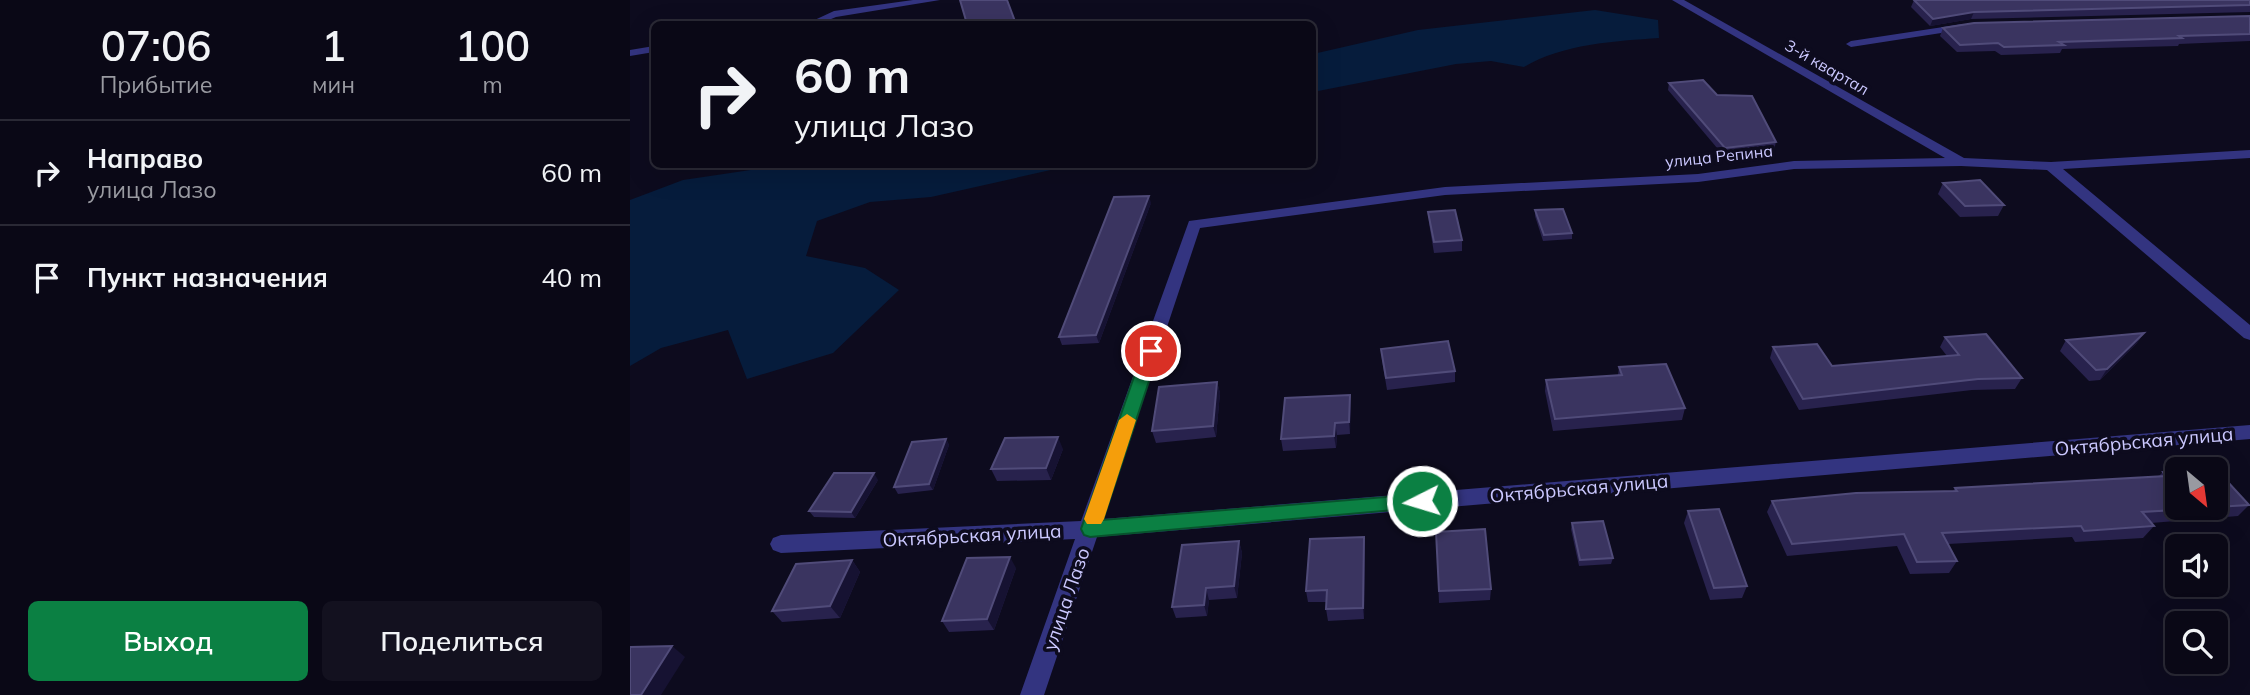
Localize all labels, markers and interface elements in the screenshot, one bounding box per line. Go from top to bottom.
text: 07:06 [101,19,211,72]
text: 1 [321,19,346,72]
text: 100 [455,19,530,72]
street label: 3-й квартал [1781,35,1873,99]
text: 60 m [794,44,910,105]
icon: right [679,49,770,140]
text: Прибытие [100,70,212,99]
text: мин [312,70,355,99]
text: m [482,70,503,99]
text: улица Лазо [794,105,974,145]
street label: улица Репина [1664,140,1774,172]
text: Направо [87,142,203,175]
icon: right [28,154,66,192]
text: 60 m [541,156,602,189]
text: улица Лазо [87,175,217,204]
icon: arrive [28,259,66,297]
text: Пункт назначения [87,261,328,294]
text: 40 m [541,261,602,294]
pin [1121,321,1181,381]
icon: arrive [1132,332,1170,370]
street label: Октябрьская улица [2054,421,2234,461]
north arrow [2165,457,2228,520]
map controls [2165,457,2228,674]
position arrow [1385,464,1459,538]
street label: Октябрьская улица [1489,468,1669,508]
street label: Октябрьская улица [882,518,1062,552]
button: sound [2165,534,2228,597]
street label: улица Лазо [1037,544,1095,654]
button: Выход [28,601,308,681]
button: Поделиться [322,601,602,681]
button: search [2165,611,2228,674]

